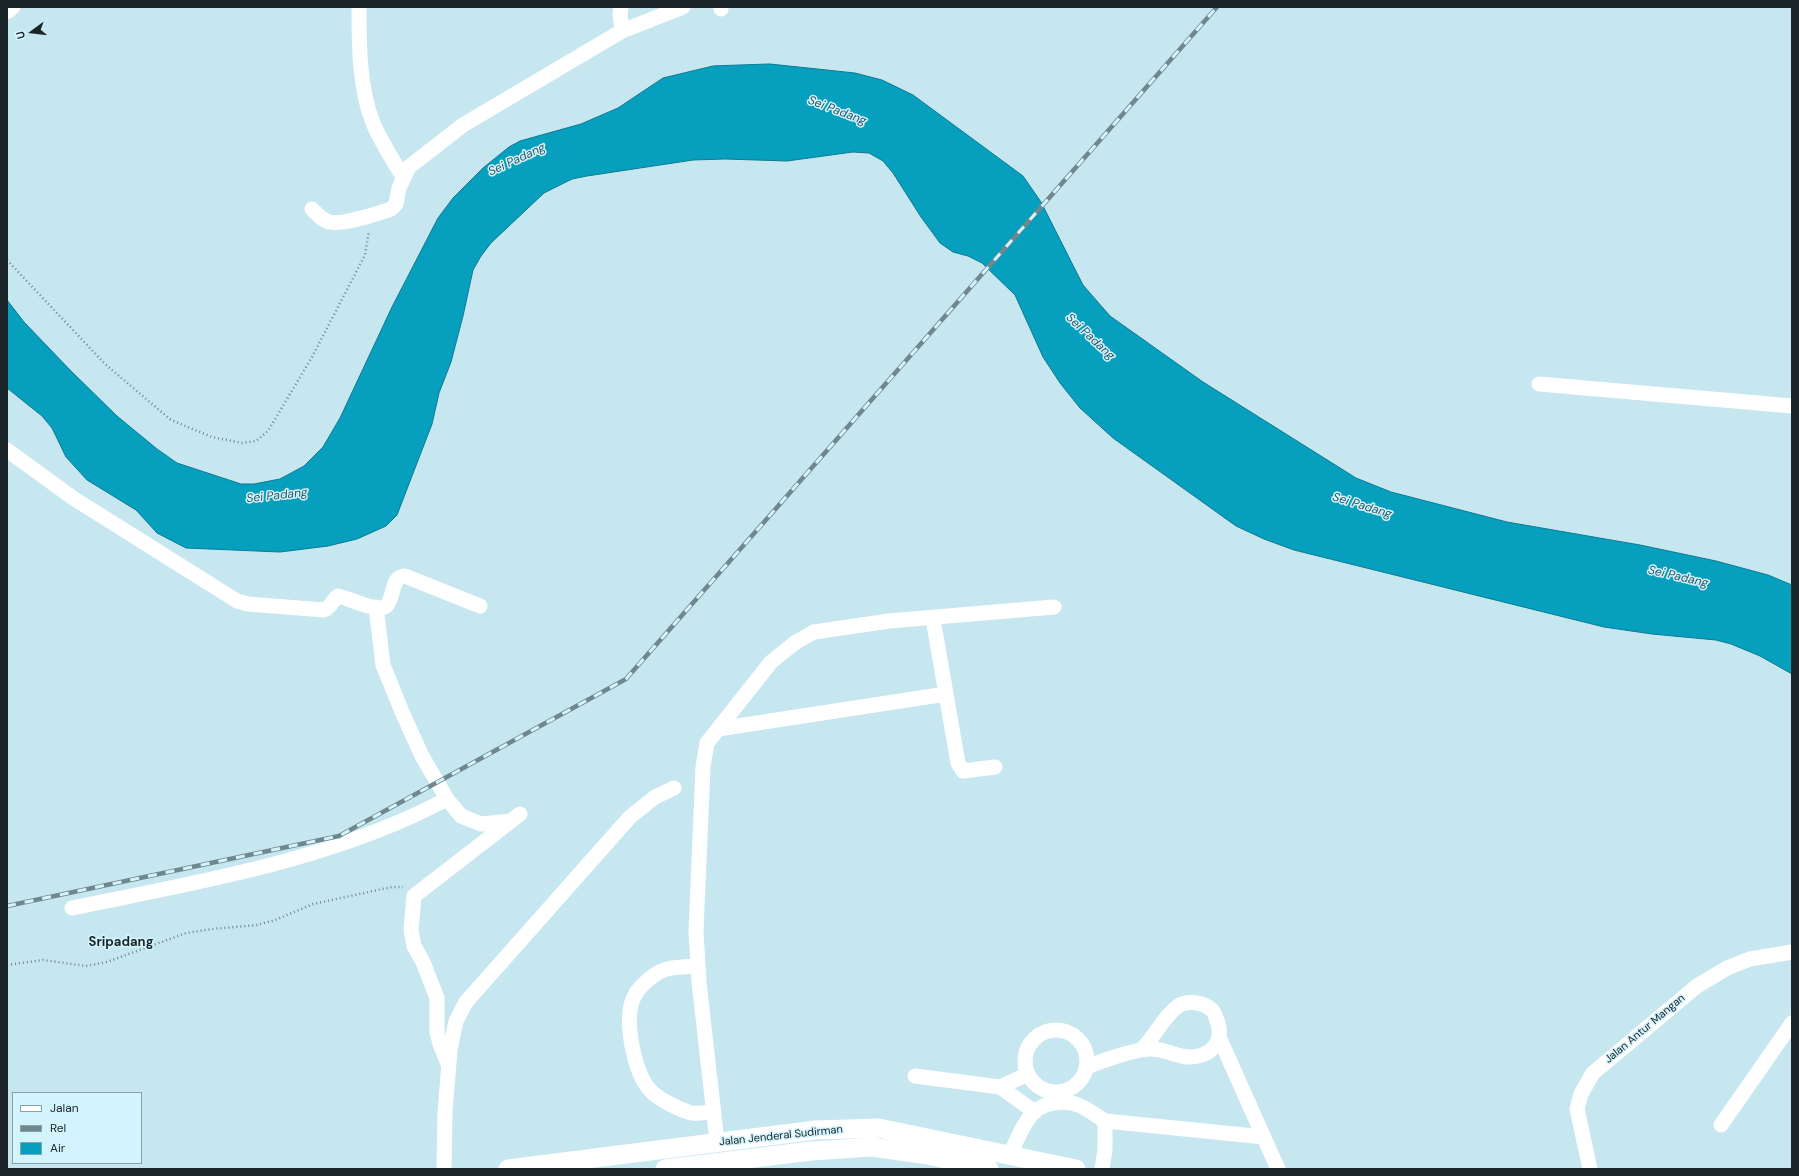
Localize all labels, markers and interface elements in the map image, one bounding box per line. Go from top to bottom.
north arrow [12,12,52,52]
text: U [13,30,28,41]
water label: Sei Padang [806,93,868,129]
water label: Sei Padang [486,141,548,179]
water label: Sei Padang [1063,311,1117,363]
water label: Sei Padang [246,486,308,506]
water label: Sei Padang [1331,490,1393,522]
water label: Sei Padang [1646,563,1710,591]
district label: Sripadang [89,935,153,951]
street label: Jalan Antur Mangan [1602,992,1688,1066]
legend [12,1092,142,1164]
text: Jalan [50,1100,79,1116]
text: Rel [50,1120,66,1136]
street label: Jalan Jenderal Sudirman [719,1123,843,1149]
text: Air [50,1140,65,1156]

